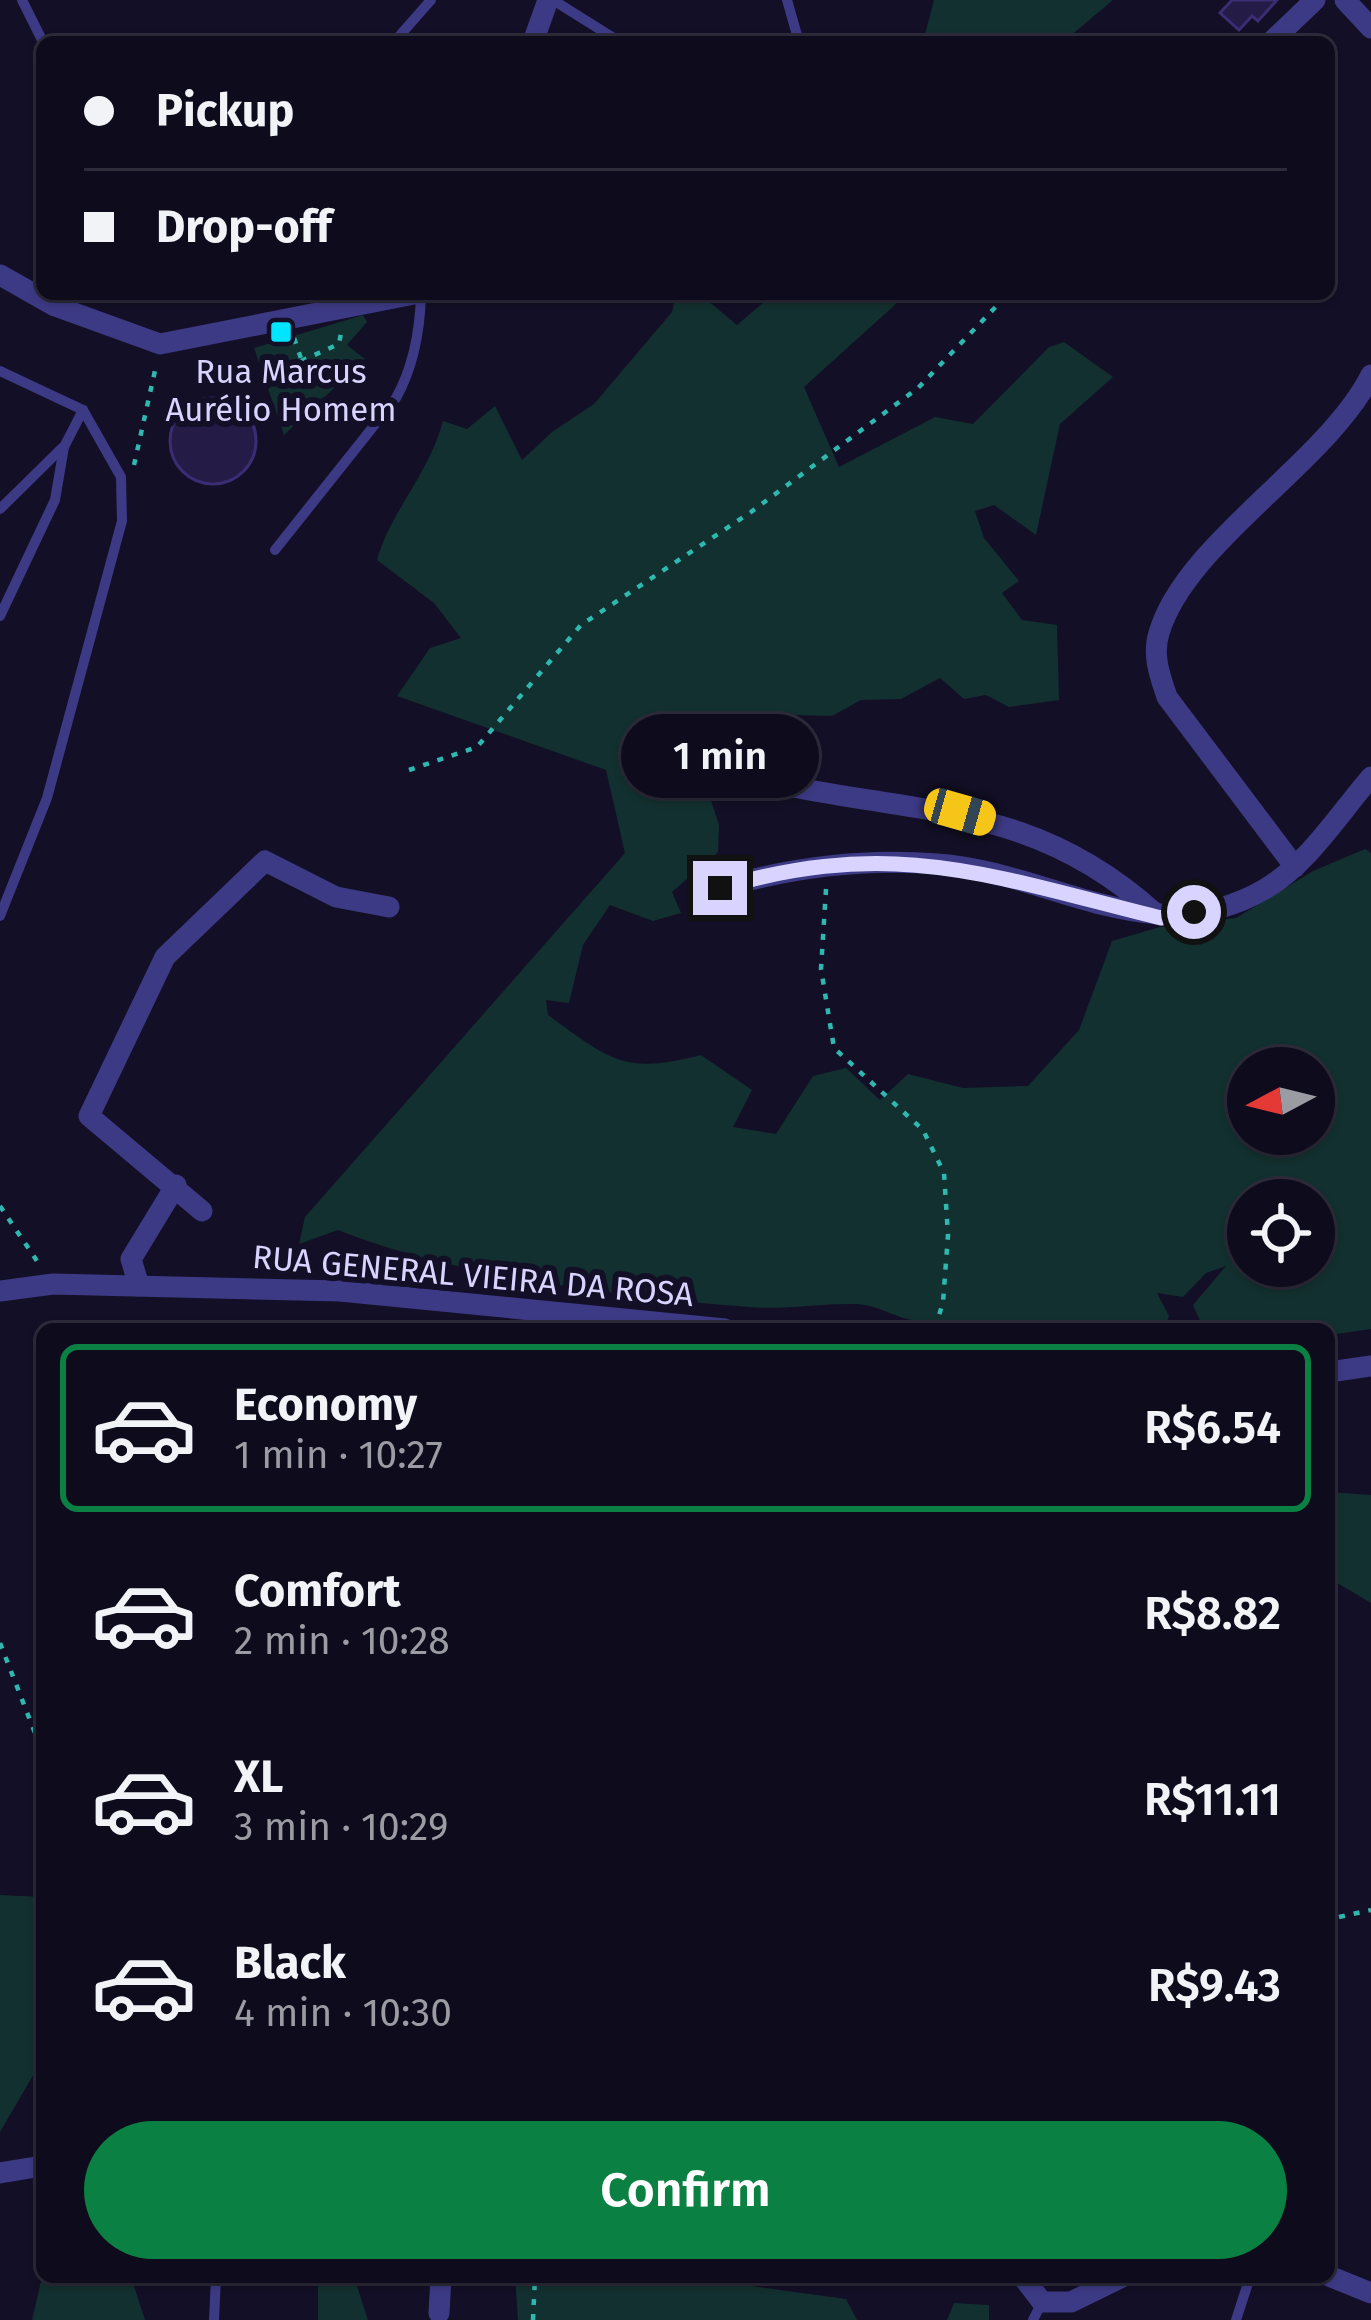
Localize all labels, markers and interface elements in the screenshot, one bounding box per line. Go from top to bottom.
text: Pickup [156,84,294,138]
text: Drop-off [156,200,332,254]
marker: Rua Marcus Aurélio Homem [268,319,294,345]
place label: Rua Marcus Aurélio Homem [165,352,397,430]
callout: 1 min [621,714,819,798]
text: 1 min [673,733,767,779]
car [920,785,1000,839]
route end [693,861,747,915]
route start [1167,885,1221,939]
north arrow [1227,1047,1335,1155]
map controls [1227,1047,1335,1287]
button: locate [1227,1179,1335,1287]
street label: RUA GENERAL VIEIRA DA ROSA [251,1237,695,1315]
icon: car [90,1374,198,1482]
text: Economy [234,1378,417,1432]
text: R$6.54 [1144,1401,1281,1455]
text: 1 min · 10:27 [234,1432,443,1478]
icon: car [90,1560,198,1668]
text: Comfort [234,1564,401,1618]
text: R$8.82 [1144,1587,1281,1641]
text: 2 min · 10:28 [234,1618,450,1664]
icon: car [90,1746,198,1854]
text: XL [234,1750,283,1804]
text: R$11.11 [1144,1773,1281,1827]
text: 3 min · 10:29 [234,1804,449,1850]
icon: car [90,1932,198,2040]
text: Black [234,1936,346,1990]
text: R$9.43 [1148,1959,1281,2013]
text: 4 min · 10:30 [234,1990,452,2036]
button: Confirm [84,2121,1287,2259]

